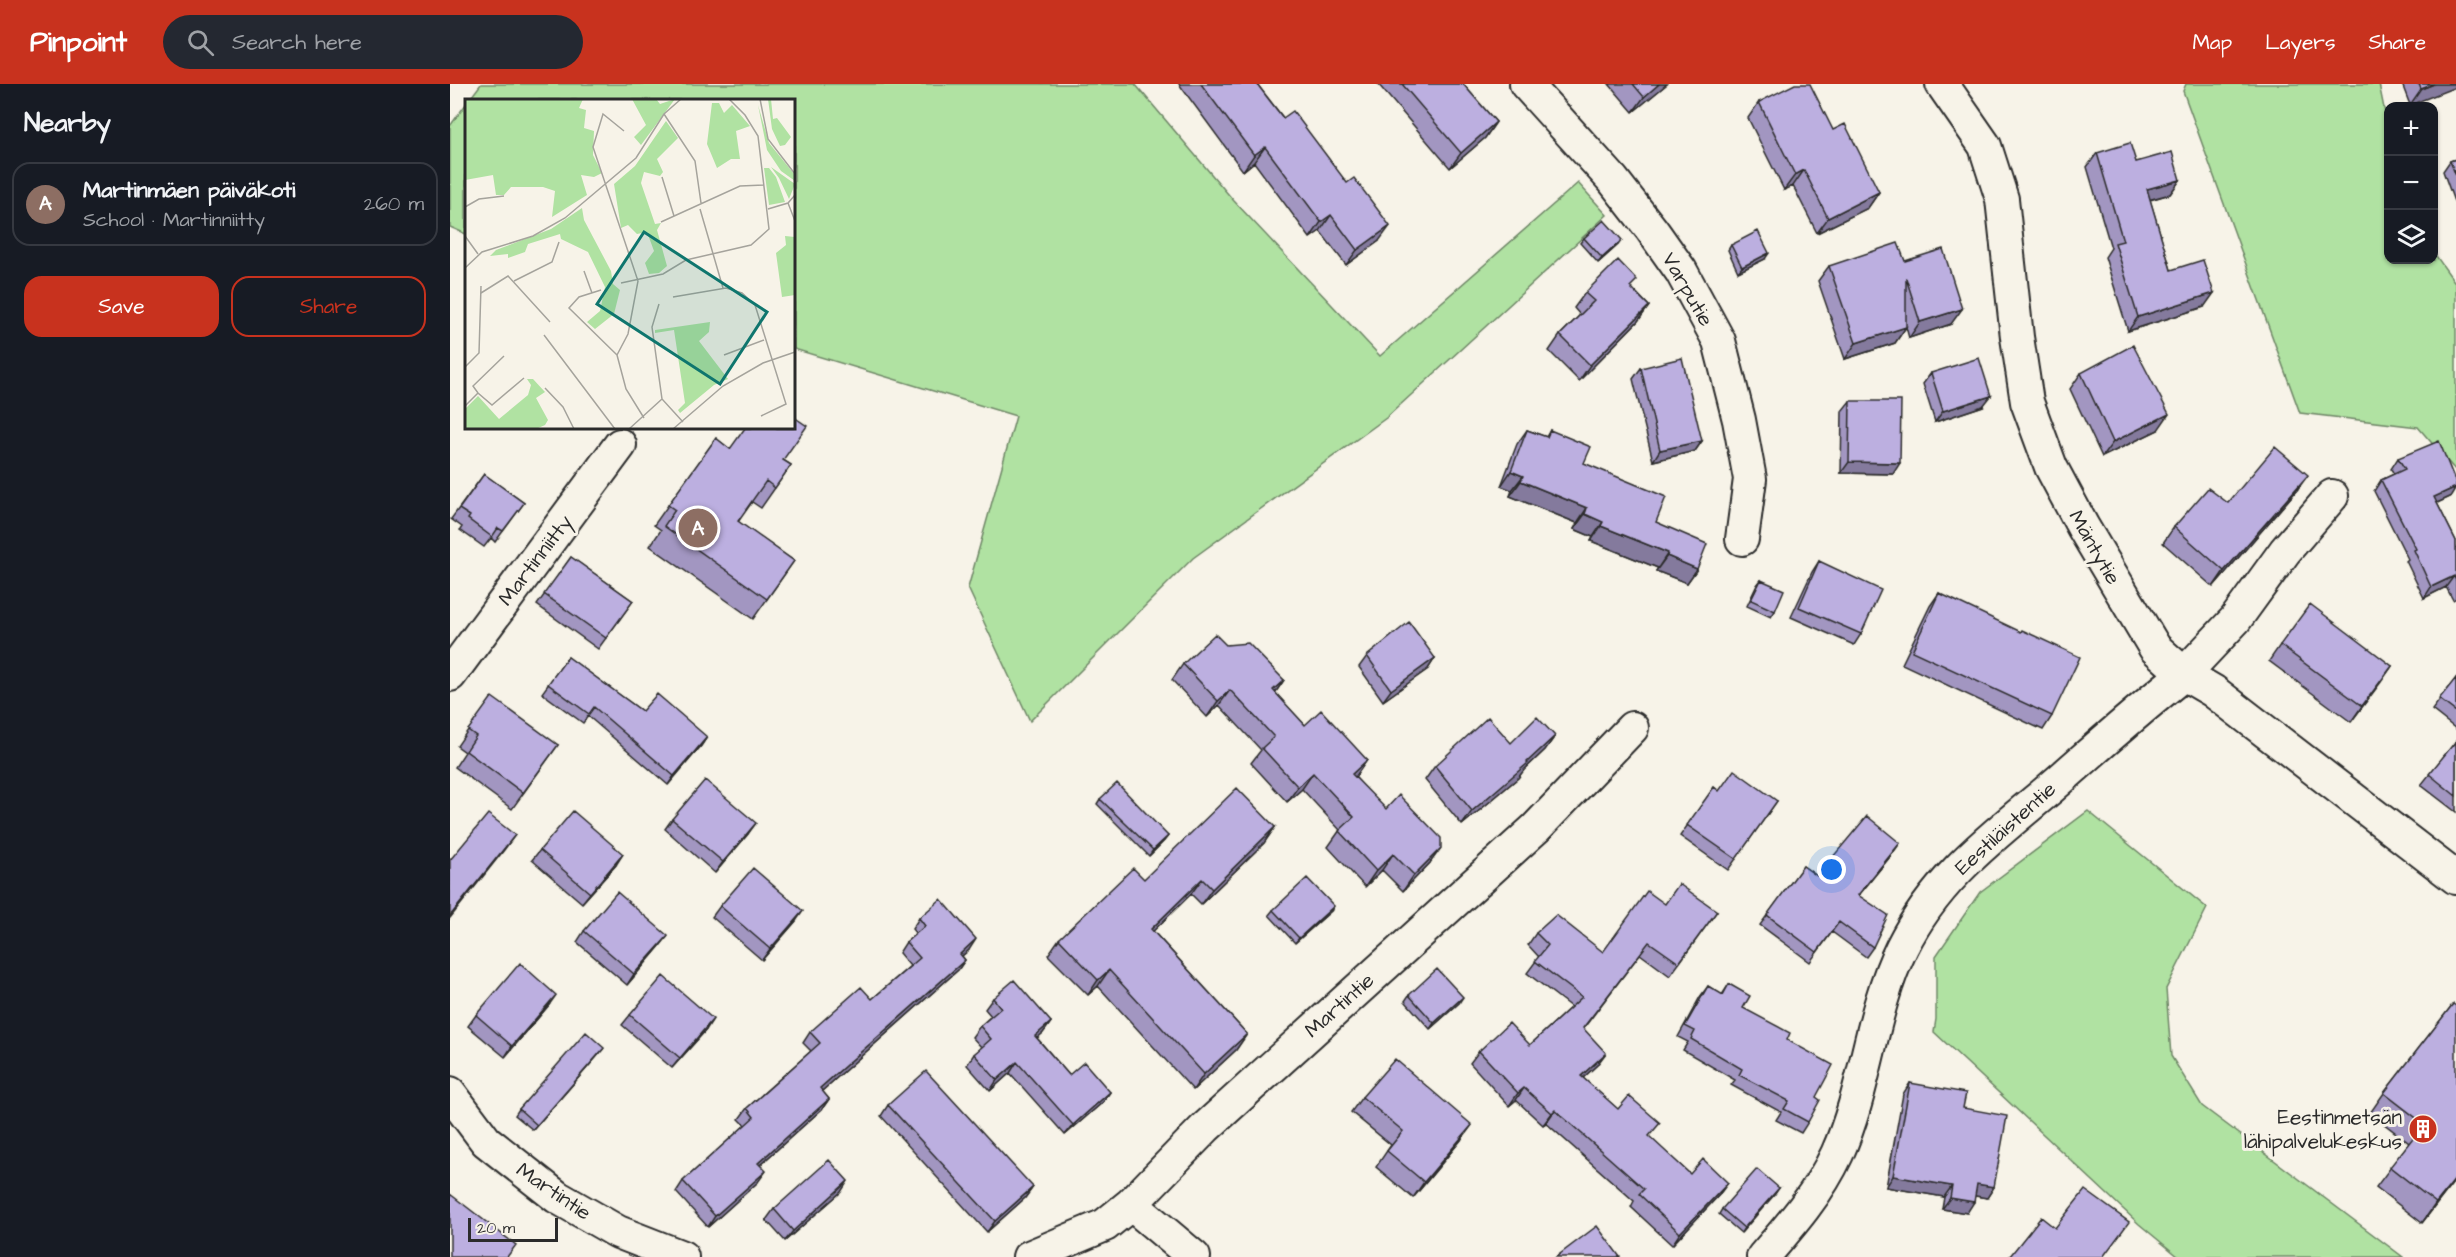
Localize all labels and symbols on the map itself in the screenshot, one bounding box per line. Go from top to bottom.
inset map [465,99,795,429]
street label: Varputie [1654,247,1720,332]
street label: Mäntytie [2060,505,2128,591]
pin: A [678,506,718,550]
street label: Martinniitty [492,508,581,613]
street label: Eestiläistentie [1948,775,2062,882]
your location [1817,855,1846,884]
street label: Martintie [1298,966,1381,1045]
place label: Eestinmetsän lähipalvelukeskus [2244,1103,2402,1157]
building icon: Eestinmetsän lähipalvelukeskus [2407,1113,2439,1145]
street label: Martintie [510,1156,597,1227]
scale bar [468,1215,558,1242]

